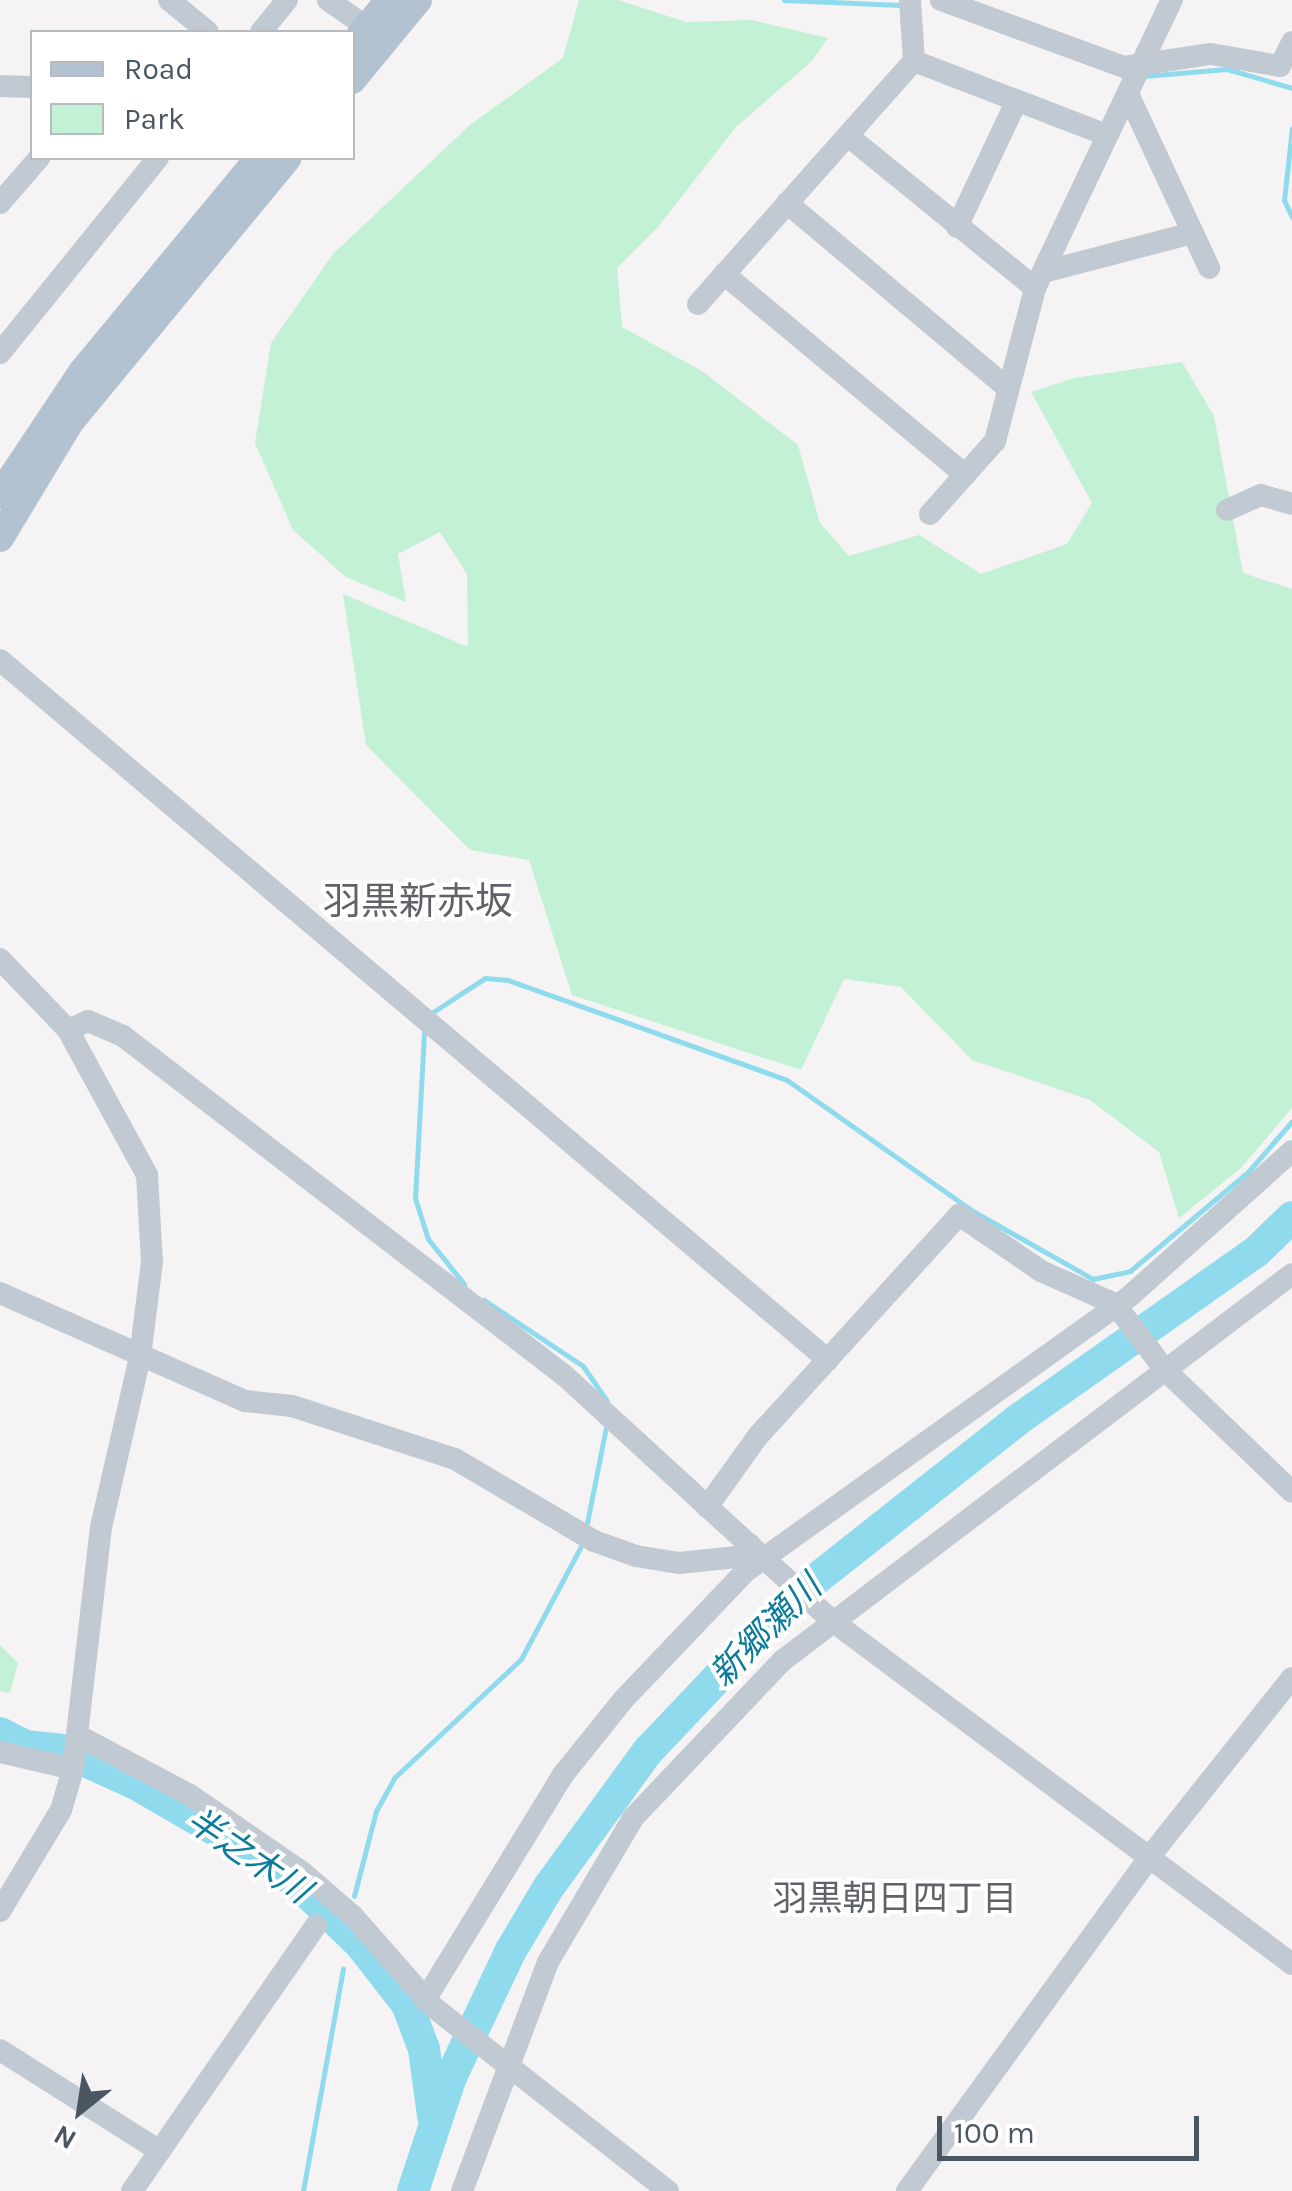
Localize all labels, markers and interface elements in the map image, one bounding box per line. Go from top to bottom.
legend [30,30,355,160]
text: Road [124,51,193,87]
text: Park [124,101,185,137]
district label: 羽黒新赤坂 [323,879,513,925]
water label: 新郷瀬川 [702,1567,830,1695]
water label: 半之木川 [178,1799,318,1913]
district label: 羽黒朝日四丁目 [773,1878,1017,1920]
north arrow [30,2061,130,2161]
scale bar [942,2096,1204,2158]
text: 100 m [954,2115,1035,2151]
text: N [48,2118,82,2157]

